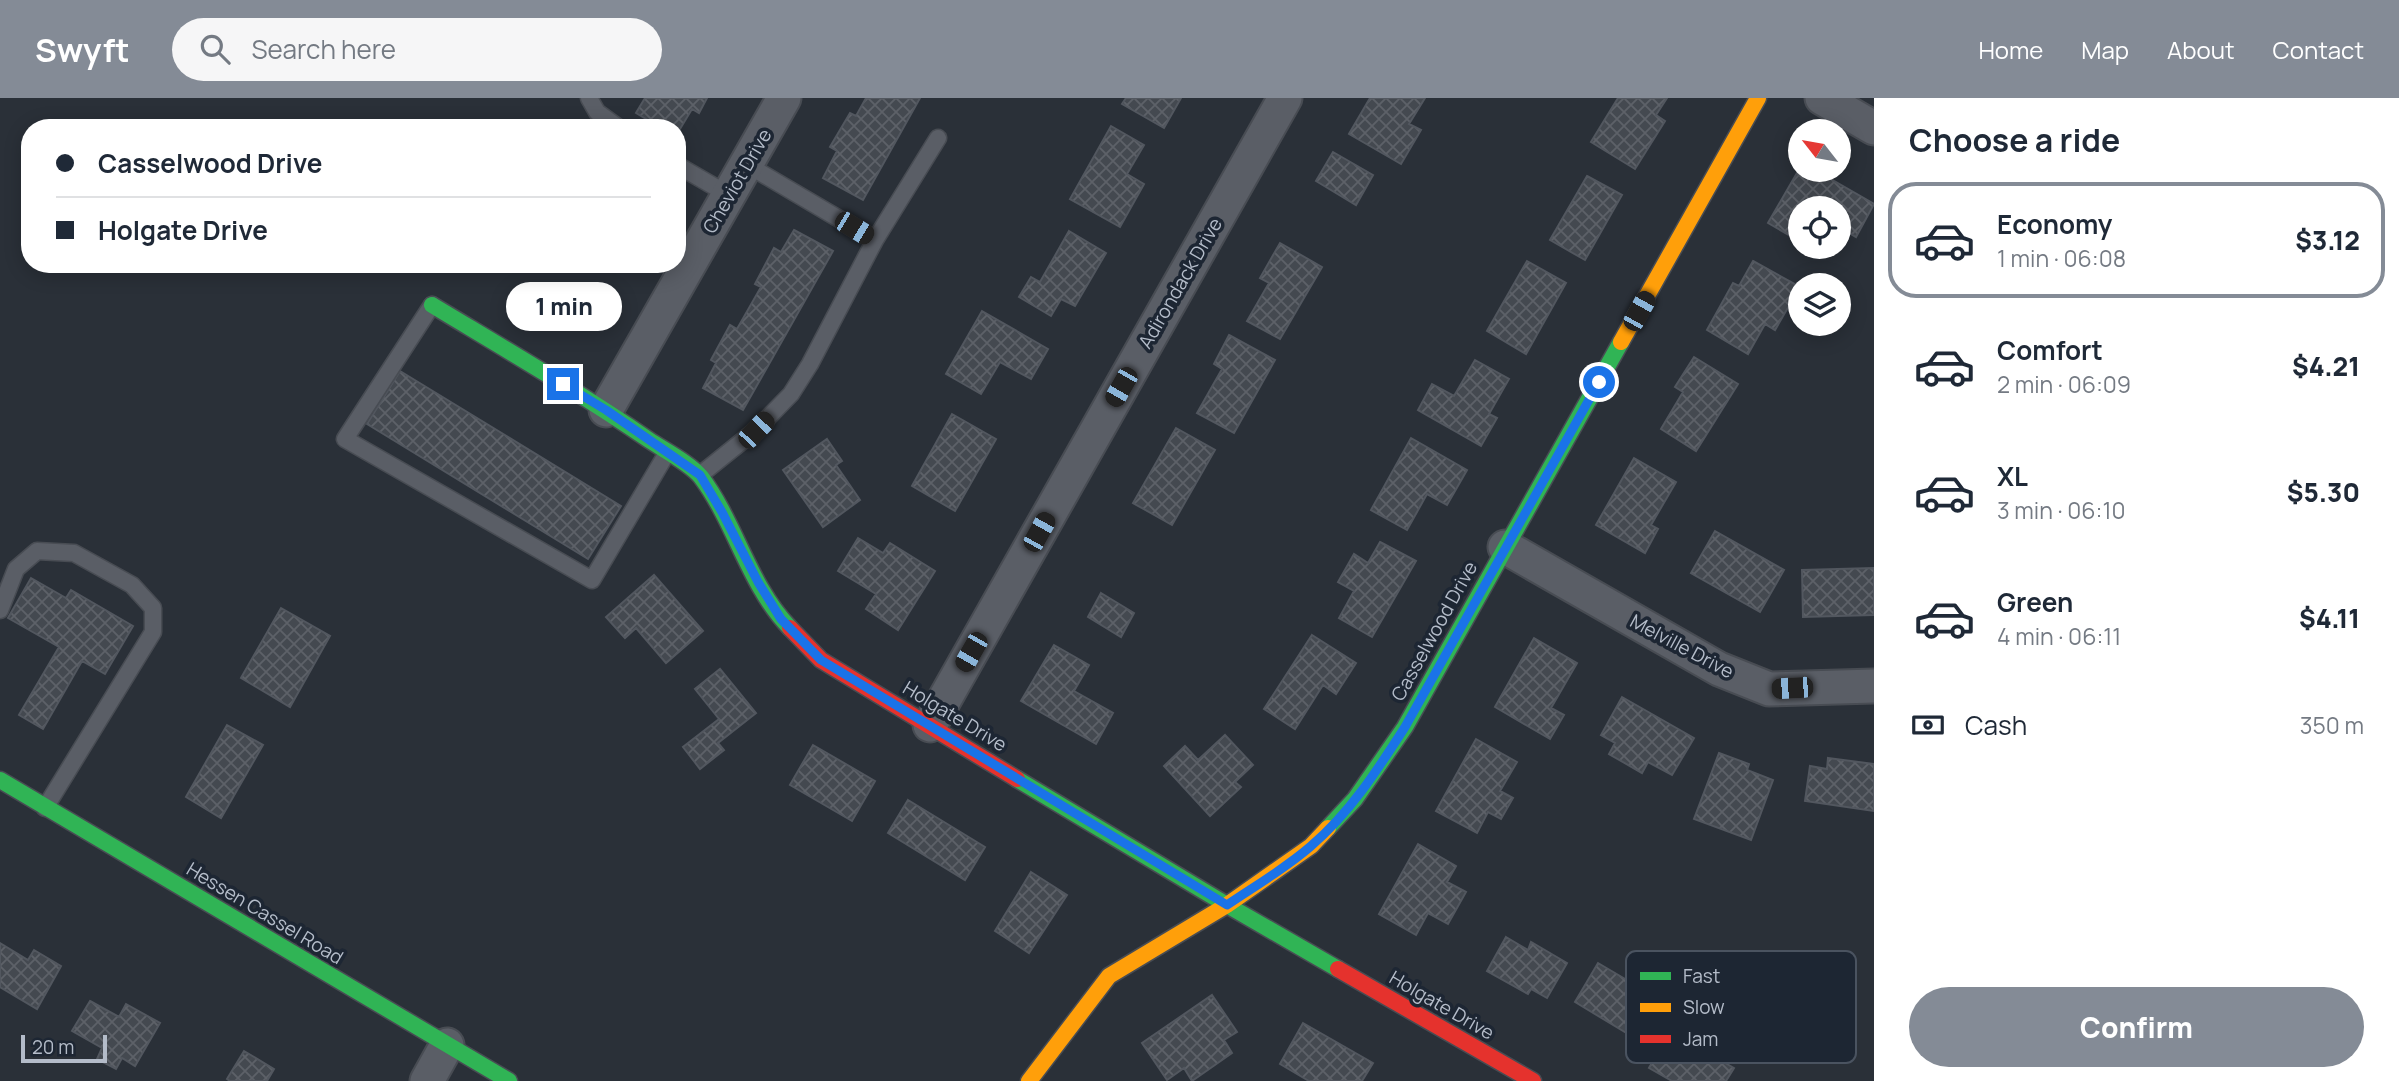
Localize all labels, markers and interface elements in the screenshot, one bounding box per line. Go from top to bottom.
search box [172,18,662,81]
text: Swyft [35,27,130,72]
icon: search [196,30,234,68]
text: Search here [252,31,396,67]
text: Home [1978,33,2043,66]
text: Map [2081,33,2129,66]
text: About [2167,33,2235,66]
text: Contact [2273,33,2364,66]
text: Choose a ride [1909,118,2120,162]
north arrow [1788,119,1852,182]
map controls [1788,119,1851,336]
street label: Cheviot Drive [697,124,777,238]
text: Casselwood Drive [98,145,322,181]
button: locate [1788,196,1851,259]
text: Economy [1997,206,2112,242]
car [831,208,878,248]
icon: car [1913,209,1976,272]
text: Holgate Drive [98,212,268,248]
street label: Adirondack Drive [1132,213,1228,353]
text: $3.12 [2295,222,2360,258]
text: 1 min · 06:08 [1997,242,2126,274]
button: layers [1788,273,1851,336]
callout: 1 min [505,282,621,331]
car [1620,288,1659,334]
text: 1 min [535,290,593,322]
text: Comfort [1997,332,2103,368]
icon: car [1913,335,1976,398]
text: $4.21 [2292,348,2360,384]
car [1102,364,1141,410]
route start [1583,366,1615,398]
route end [547,368,579,400]
text: 2 min · 06:09 [1997,368,2131,400]
car [734,408,779,452]
text: XL [1997,458,2028,494]
icon: car [1913,461,1976,524]
text: $5.30 [2287,474,2360,510]
text: 3 min · 06:10 [1997,494,2125,526]
car [1020,509,1059,555]
street label: Casselwood Drive [1385,557,1483,705]
text: Green [1997,584,2073,620]
icon: car [1913,587,1976,650]
text: $4.11 [2299,600,2360,636]
street label: Melville Drive [1626,608,1738,684]
text: 4 min · 06:11 [1997,620,2121,652]
car [952,629,991,675]
street label: Holgate Drive [898,675,1012,757]
car [1771,676,1814,700]
icon: cash [1909,706,1947,744]
text: Cash [1965,707,2027,743]
text: 350 m [2300,709,2364,741]
street label: Hessen Cassel Road [182,856,348,970]
legend [1626,951,1856,1063]
text: Fast [1683,963,1720,989]
street label: Holgate Drive [1385,964,1499,1046]
button: Confirm [1909,987,2364,1067]
text: Slow [1683,994,1725,1020]
text: Jam [1683,1026,1718,1052]
scale bar [21,1032,107,1064]
text: 20 m [32,1034,74,1060]

